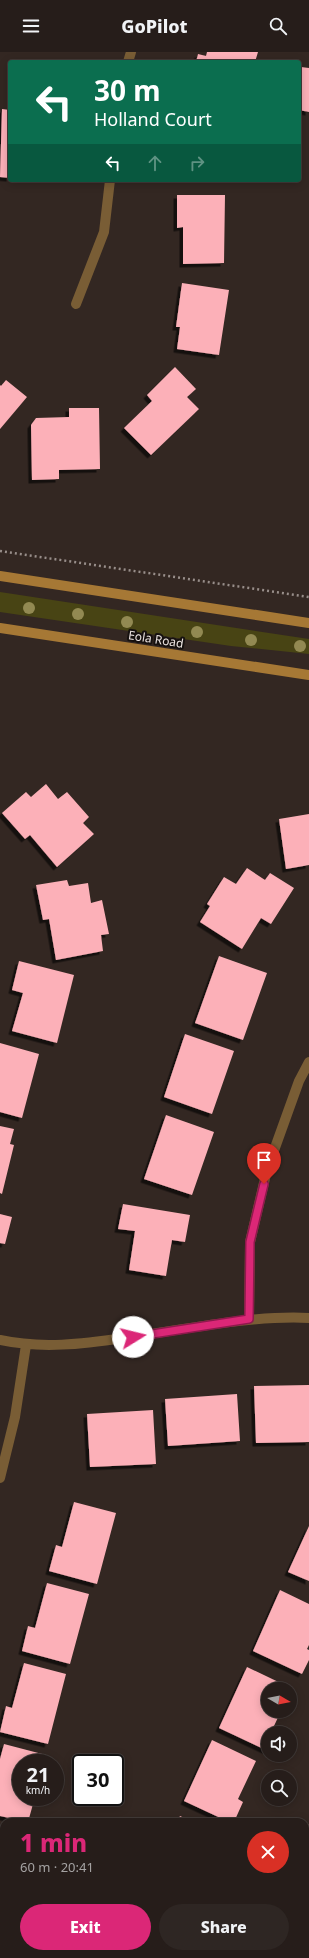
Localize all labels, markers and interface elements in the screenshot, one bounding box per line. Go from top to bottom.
text: GoPilot [121,14,188,38]
icon: menu [20,15,42,37]
icon: search [267,15,289,37]
text: 30 m [94,71,161,109]
icon: left [28,76,80,128]
text: Holland Court [94,107,212,131]
icon: left [102,152,124,174]
icon: ahead [144,152,166,174]
icon: right [186,152,208,174]
street label: Eola Road [127,626,185,652]
pin [247,1143,281,1184]
icon: arrive [253,1149,275,1171]
position arrow [112,1316,154,1358]
north arrow [261,1682,297,1718]
map controls [261,1682,297,1806]
button: sound [261,1726,297,1762]
speed limit sign: 30 [72,1754,124,1806]
text: 21 [27,1761,49,1788]
button: search [261,1770,297,1806]
text: km/h [26,1783,50,1797]
text: 1 min [20,1826,87,1859]
button: close [247,1831,289,1873]
text: 60 m · 20:41 [20,1858,94,1876]
button: Exit [20,1904,151,1950]
button: Share [159,1904,289,1950]

